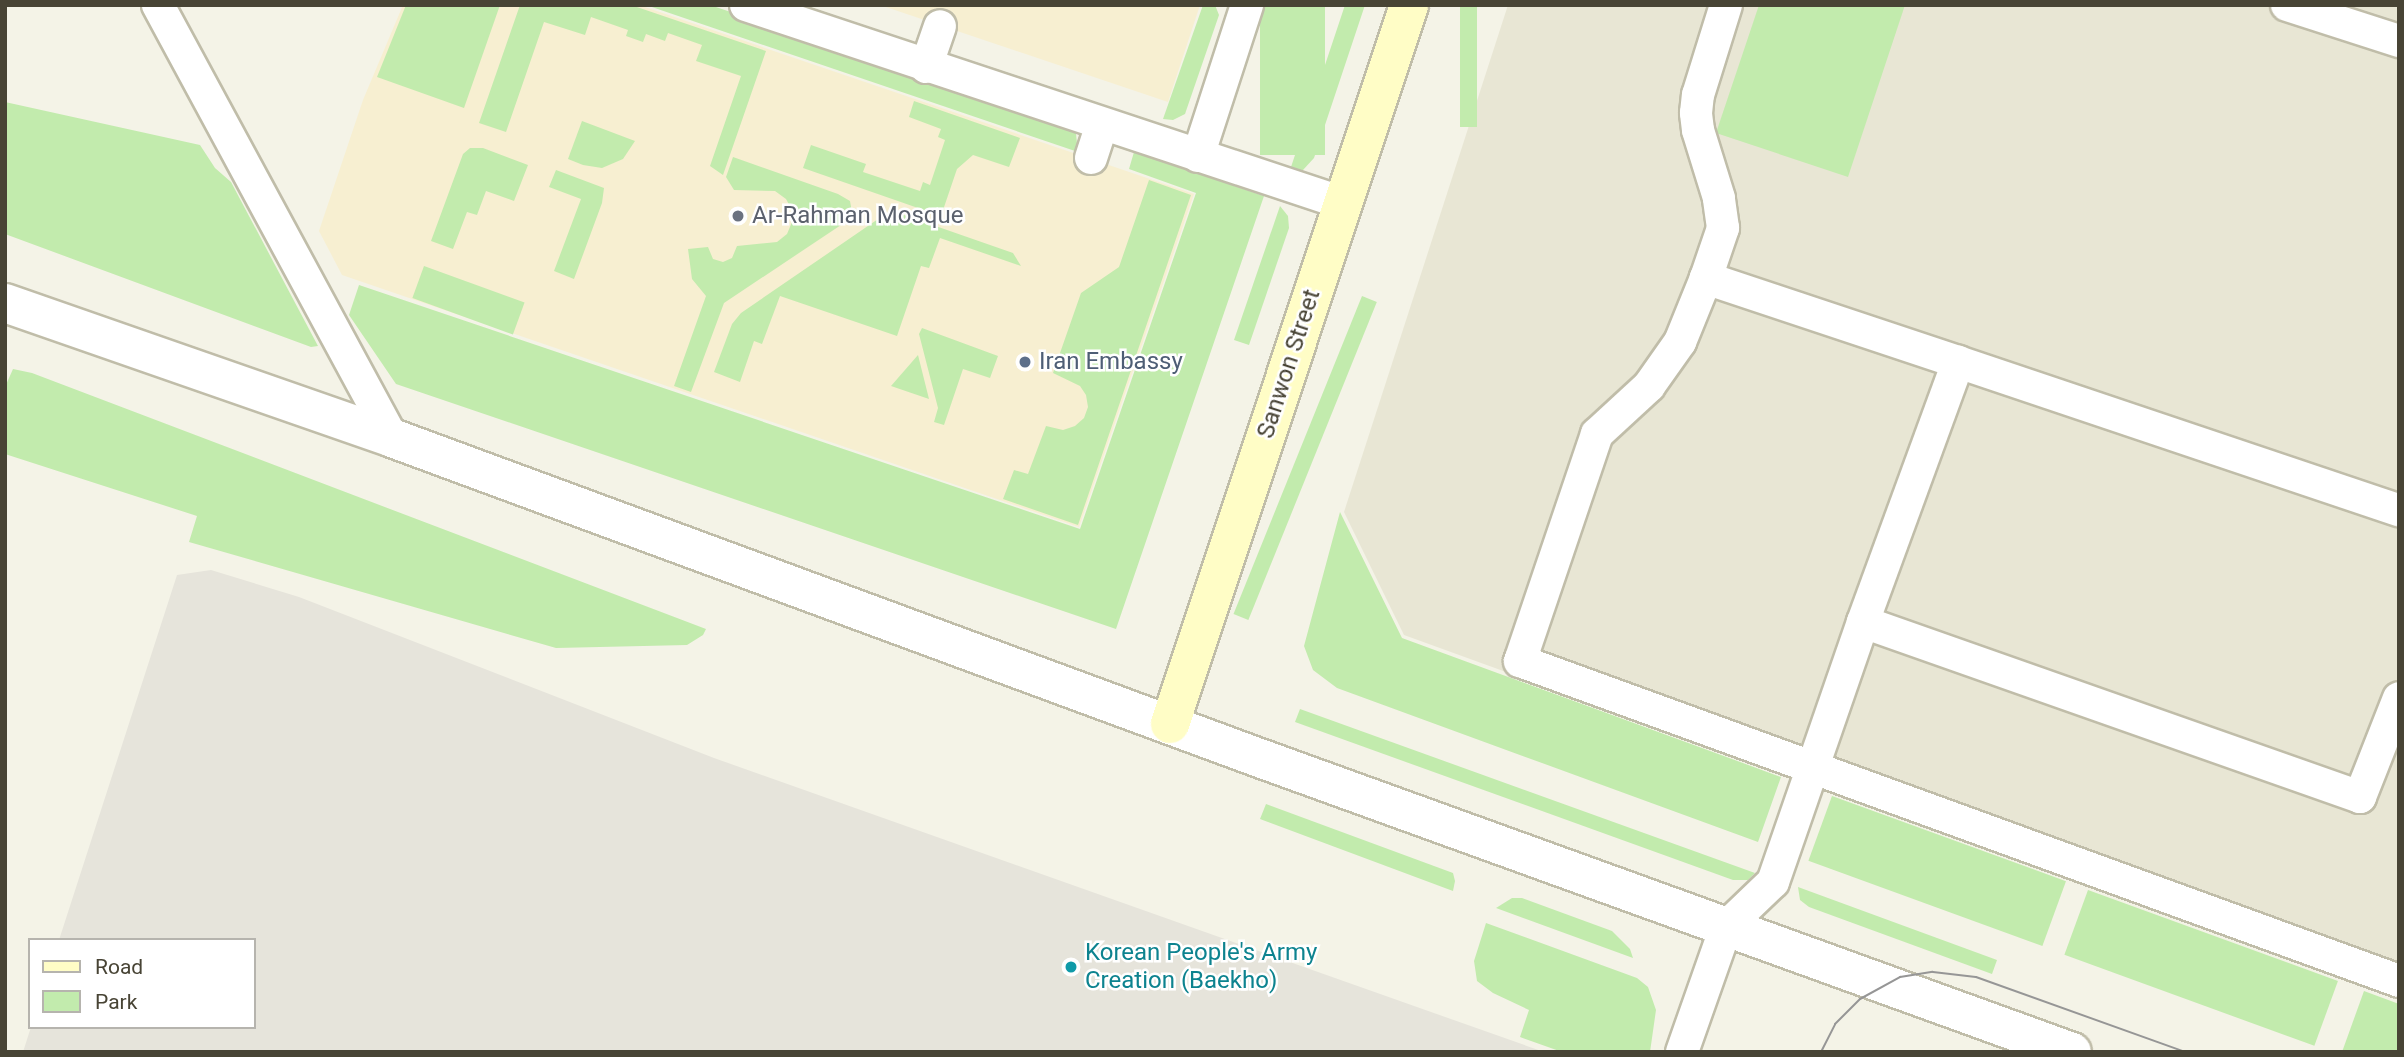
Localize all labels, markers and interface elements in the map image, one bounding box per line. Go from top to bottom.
place label: Ar-Rahman Mosque [752,202,963,230]
marker: Ar-Rahman Mosque [730,208,746,224]
street label: Sanwon Street [1251,286,1327,442]
place label: Iran Embassy [1039,348,1183,376]
marker: Iran Embassy [1017,354,1033,370]
legend [28,938,256,1029]
place label: Korean People's Army Creation (Baekho) [1085,939,1317,995]
text: Road [95,955,143,979]
marker: Korean People's Army Creation (Baekho) [1063,959,1079,975]
text: Park [95,990,137,1014]

